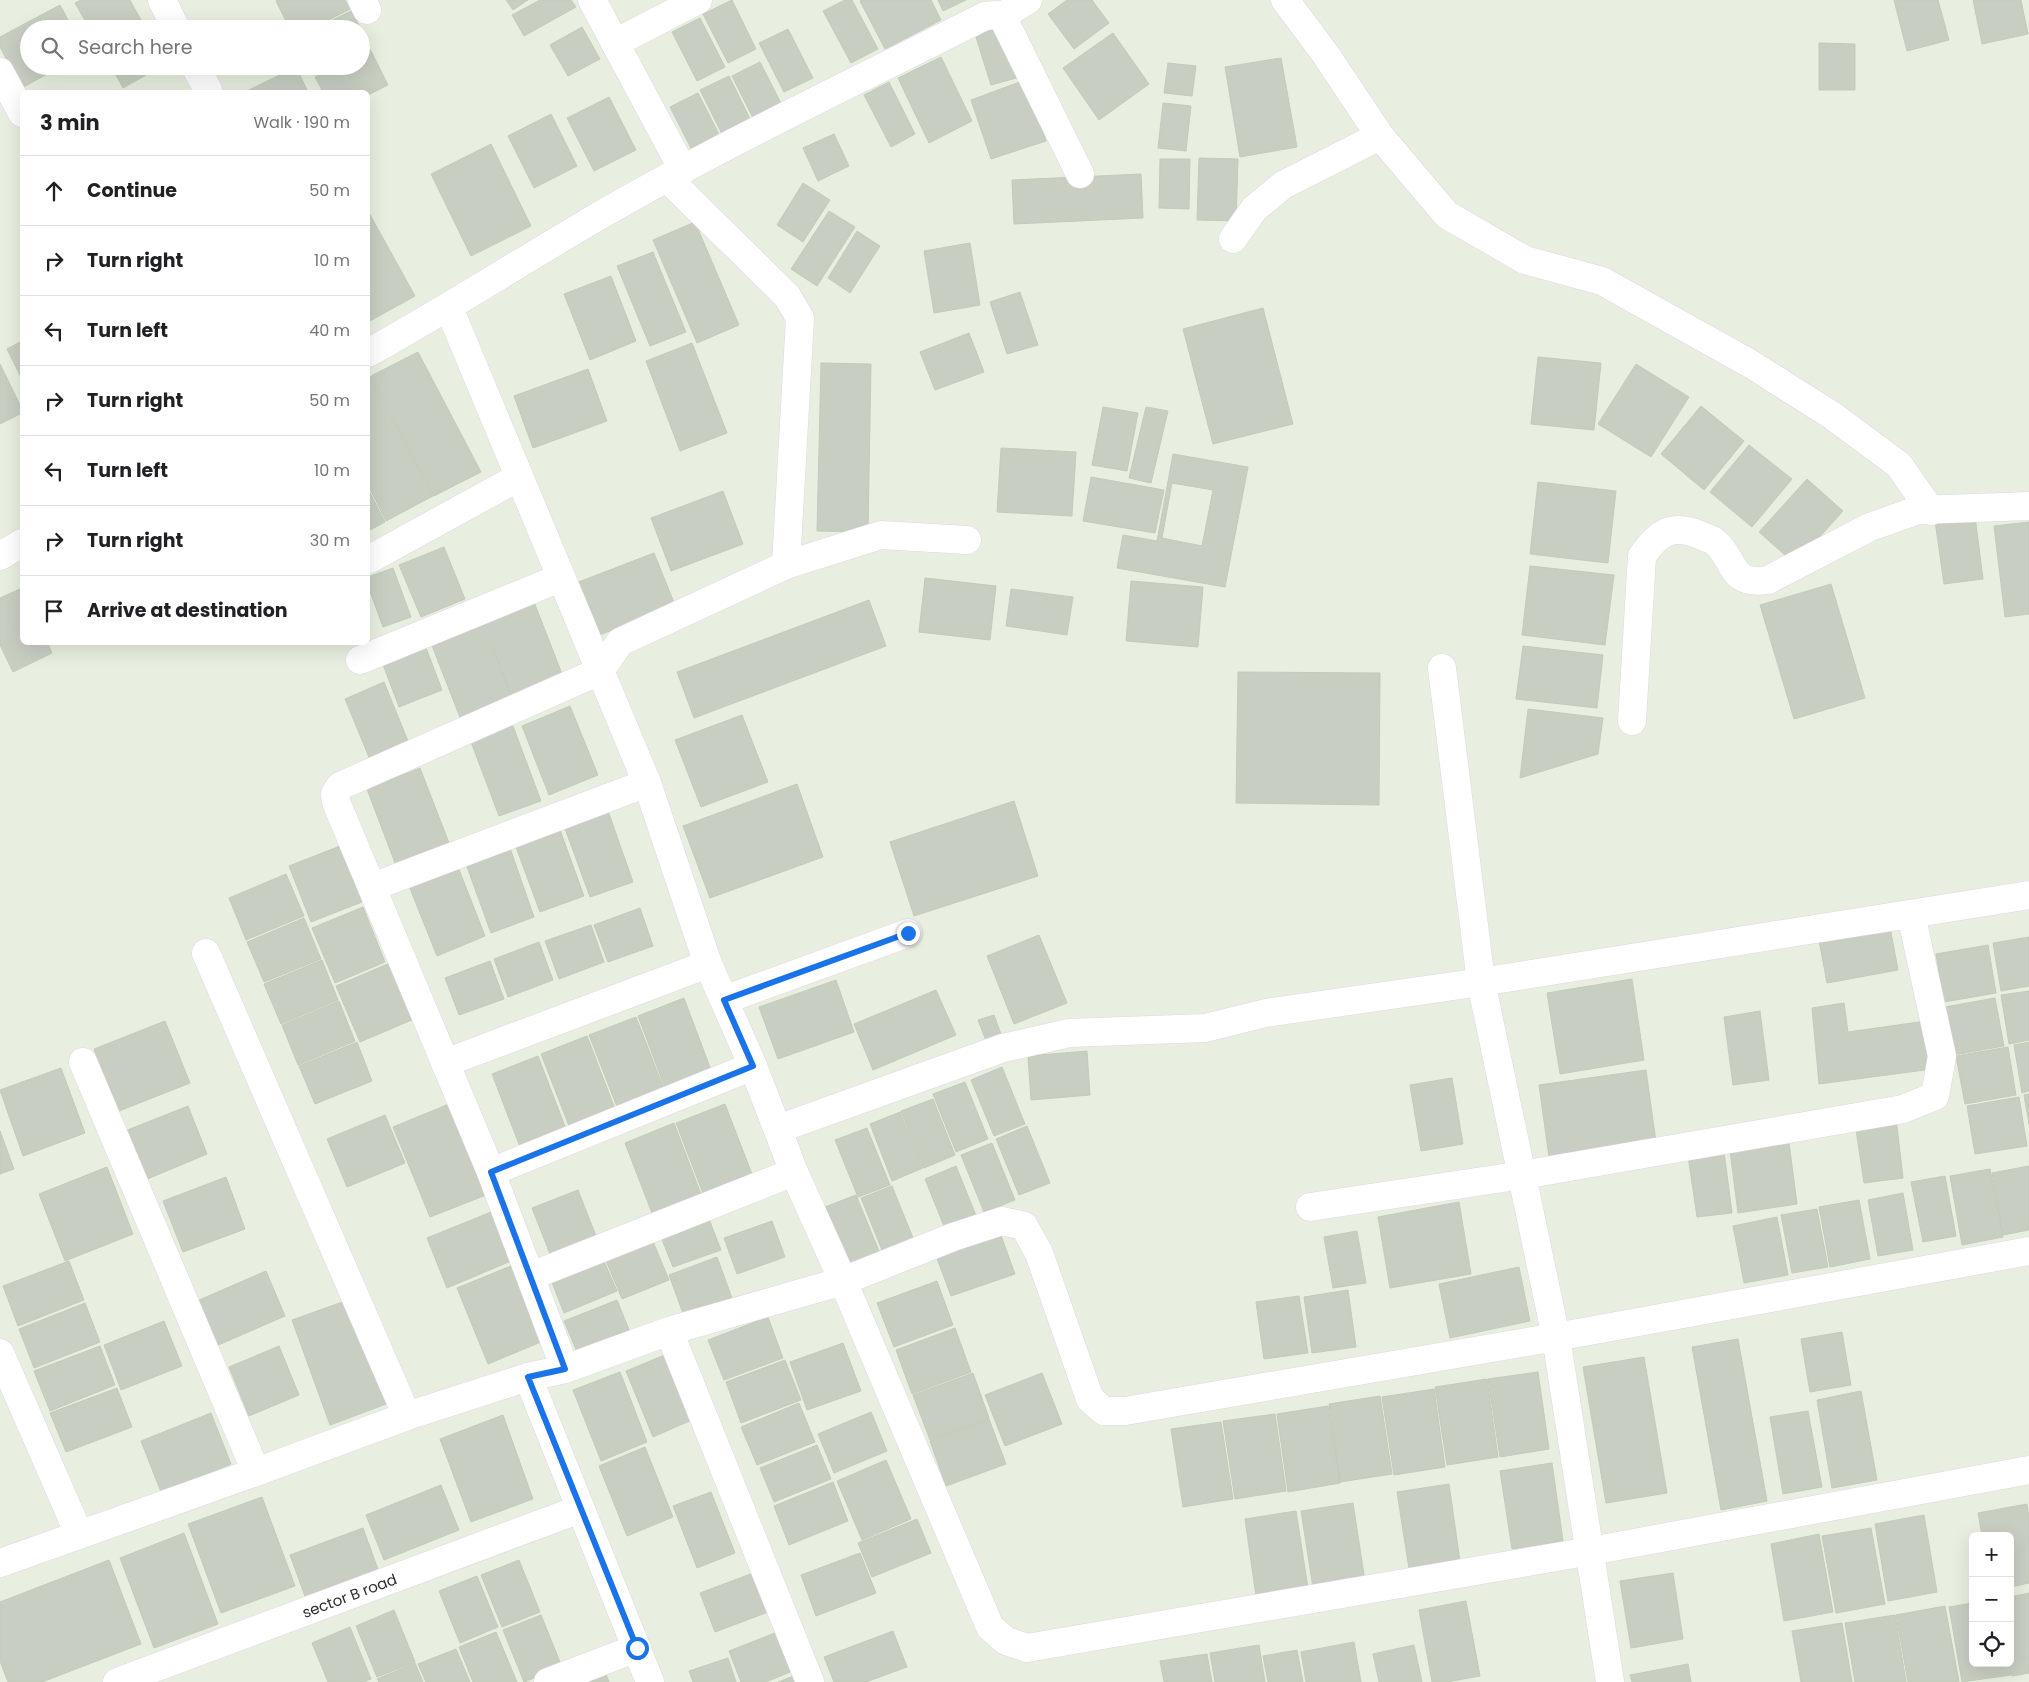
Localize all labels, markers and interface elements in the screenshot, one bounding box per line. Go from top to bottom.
search box [20,20,370,75]
icon: search [38,34,66,62]
text: Search here [78,34,192,61]
text: 3 min [40,108,100,137]
text: Walk · 190 m [253,111,350,134]
icon: ahead [40,177,68,205]
text: Continue [87,177,177,204]
text: 50 m [309,179,350,202]
icon: right [40,247,68,275]
text: Turn right [87,247,183,274]
text: 10 m [314,249,350,272]
icon: left [40,317,68,345]
text: Turn left [87,317,168,344]
text: 40 m [309,319,350,342]
icon: right [40,387,68,415]
text: Turn right [87,387,183,414]
text: 50 m [309,389,350,412]
icon: left [40,457,68,485]
text: Turn left [87,457,168,484]
text: 10 m [314,459,350,482]
icon: right [40,527,68,555]
text: Turn right [87,527,183,554]
text: 30 m [310,529,350,552]
icon: arrive [40,597,68,625]
text: Arrive at destination [87,597,288,624]
route end [897,922,920,945]
map controls [1969,1532,2014,1667]
button: + [1969,1532,2014,1577]
street label: sector B road [299,1568,400,1622]
button: − [1969,1577,2014,1622]
button: locate [1969,1622,2014,1667]
route start [626,1637,649,1660]

